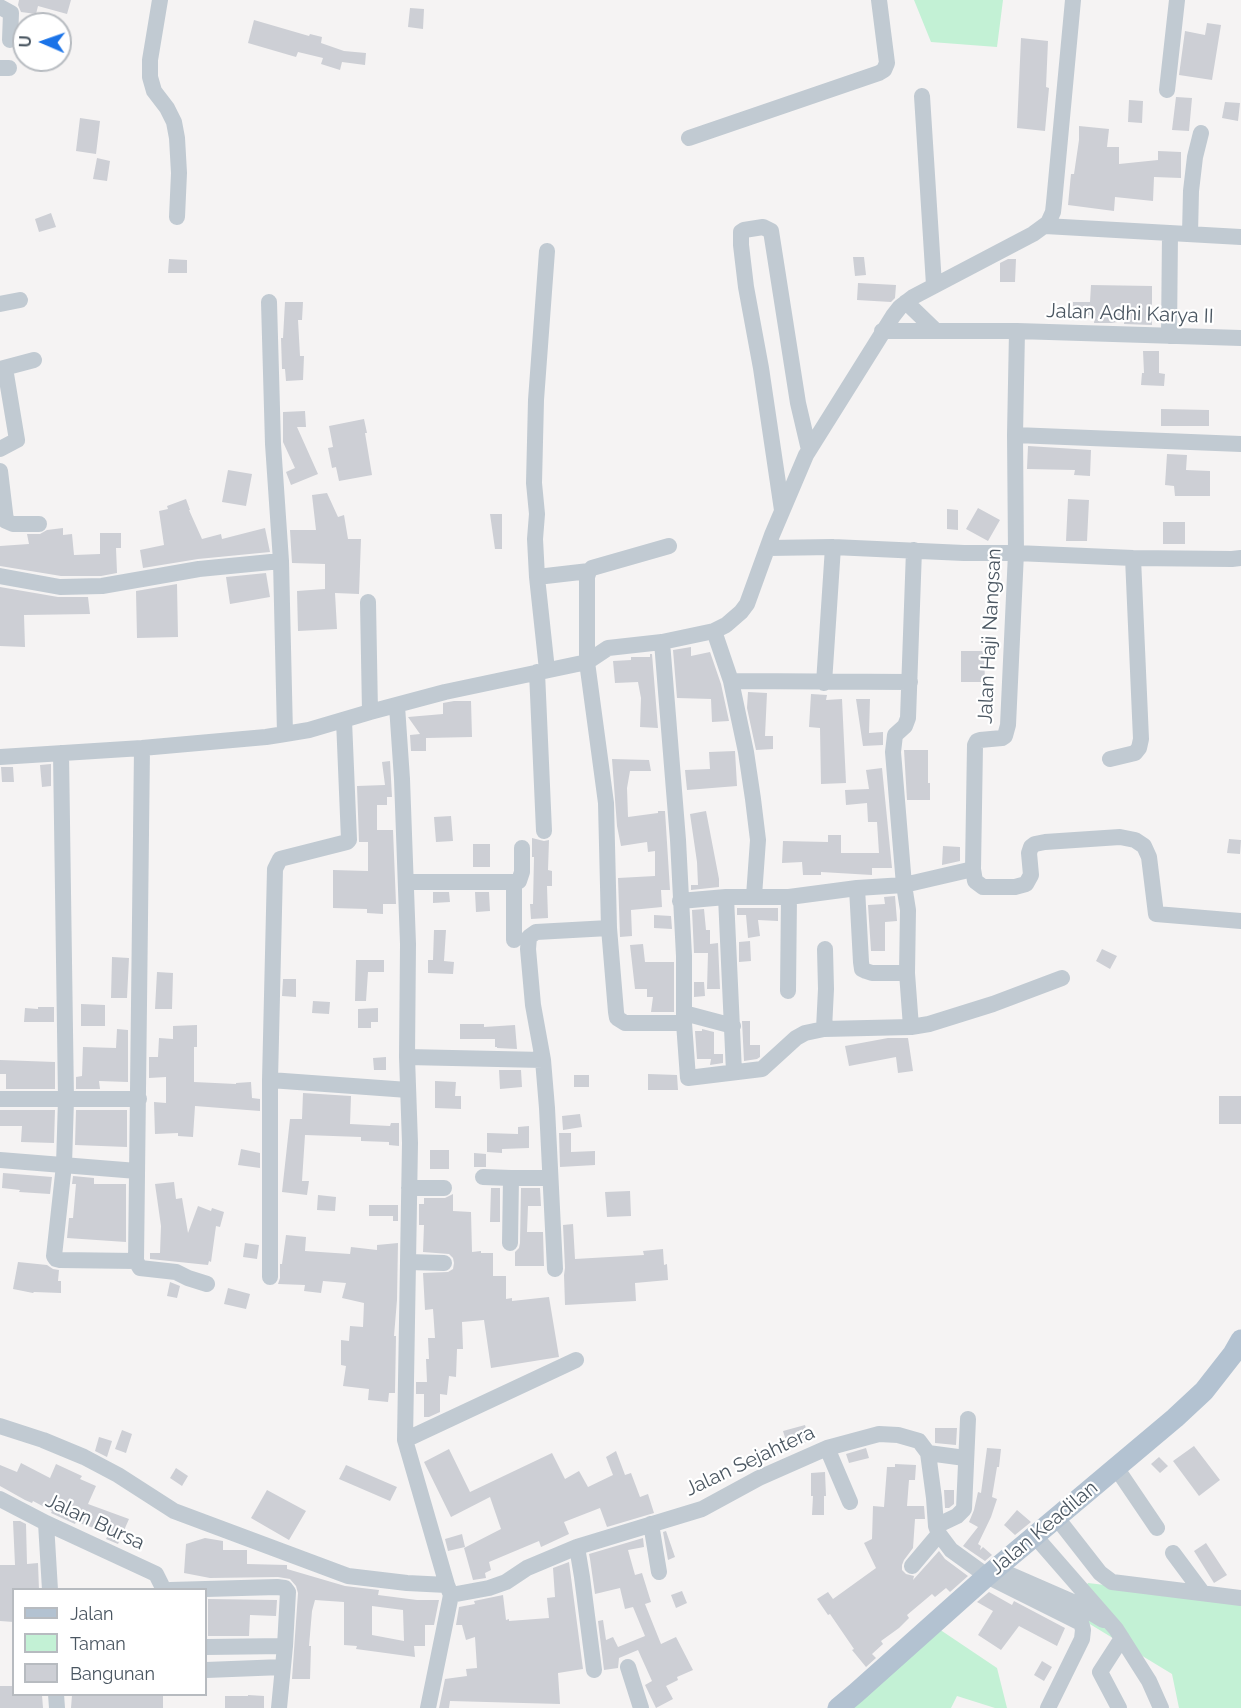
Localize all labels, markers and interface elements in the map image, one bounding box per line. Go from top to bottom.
north arrow [12,12,72,72]
text: U [16,35,35,48]
street label: Jalan Adhi Karya II [1046,299,1214,329]
street label: Jalan Haji Nangsan [973,548,1007,724]
street label: Jalan Sejahtera [681,1420,819,1502]
street label: Jalan Keadilan [985,1476,1103,1580]
street label: Jalan Bursa [42,1489,148,1555]
legend [12,1588,207,1696]
text: Jalan [70,1603,114,1624]
text: Taman [70,1633,126,1654]
text: Bangunan [70,1663,155,1684]

